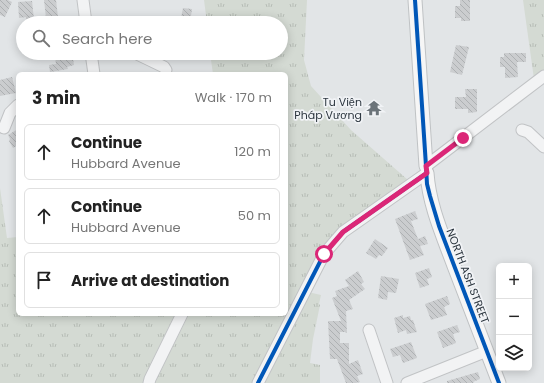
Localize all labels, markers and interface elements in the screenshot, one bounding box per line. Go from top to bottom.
search box [16,16,288,60]
icon: search [30,27,52,49]
text: Search here [62,28,152,49]
text: 3 min [32,86,80,110]
text: Walk · 170 m [195,88,272,107]
place label: Tu Viện Pháp Vương [294,94,362,123]
temple icon: Tu Viện Pháp Vương [365,99,383,117]
route end [454,129,472,147]
text: Continue [71,132,142,153]
icon: ahead [33,141,55,163]
text: 120 m [234,142,271,161]
text: Hubbard Avenue [71,154,181,173]
text: Continue [71,196,142,217]
icon: ahead [33,205,55,227]
text: 50 m [238,206,271,225]
text: Hubbard Avenue [71,218,181,237]
street label: NORTH ASH STREET [443,226,493,326]
route start [315,245,333,263]
map controls [496,263,532,371]
button: + [496,263,532,299]
icon: arrive [33,269,55,291]
text: Arrive at destination [71,270,229,291]
button: − [496,299,532,335]
button: layers [496,335,532,371]

